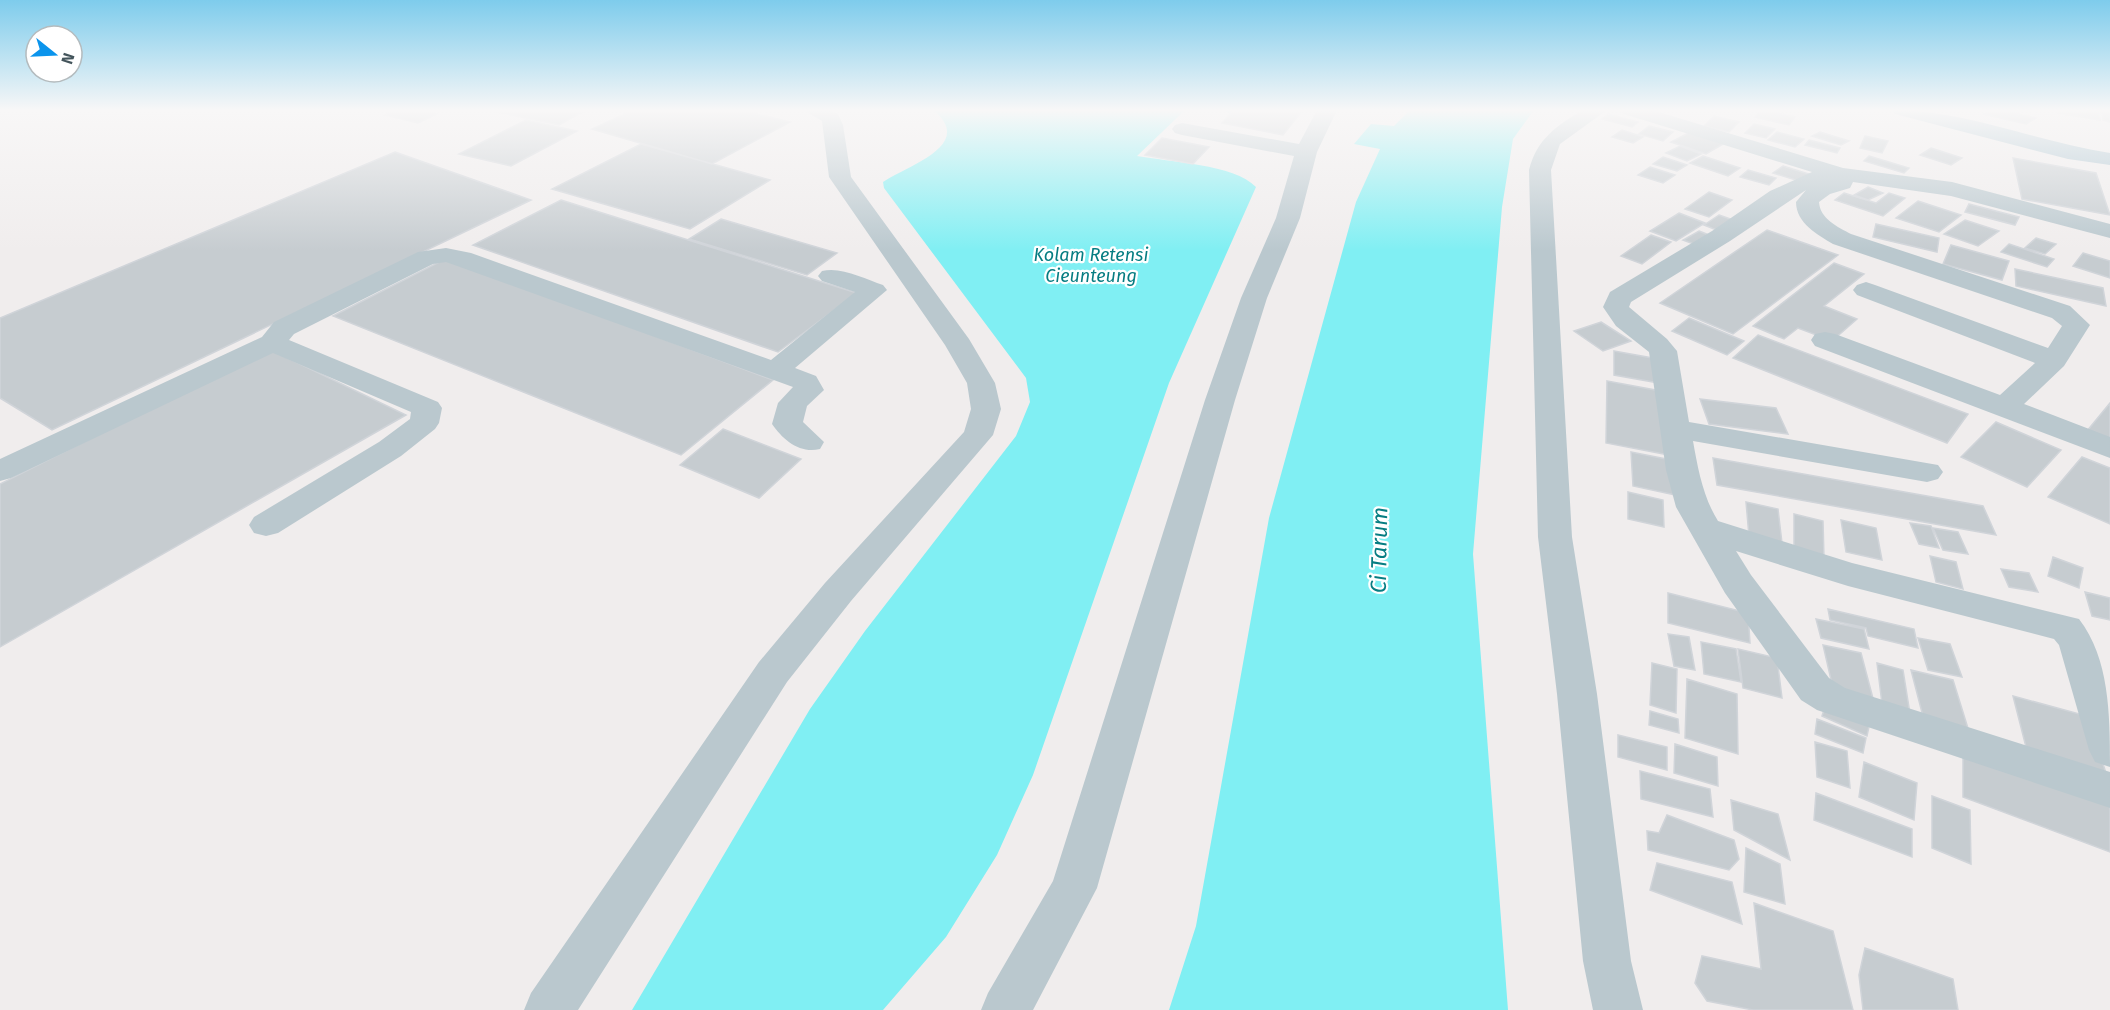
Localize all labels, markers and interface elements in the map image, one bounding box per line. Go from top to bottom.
north arrow [24,24,84,84]
text: N [57,51,78,66]
water label: Kolam Retensi Cieunteung [1034,244,1148,287]
water label: Ci Tarum [1365,507,1393,593]

